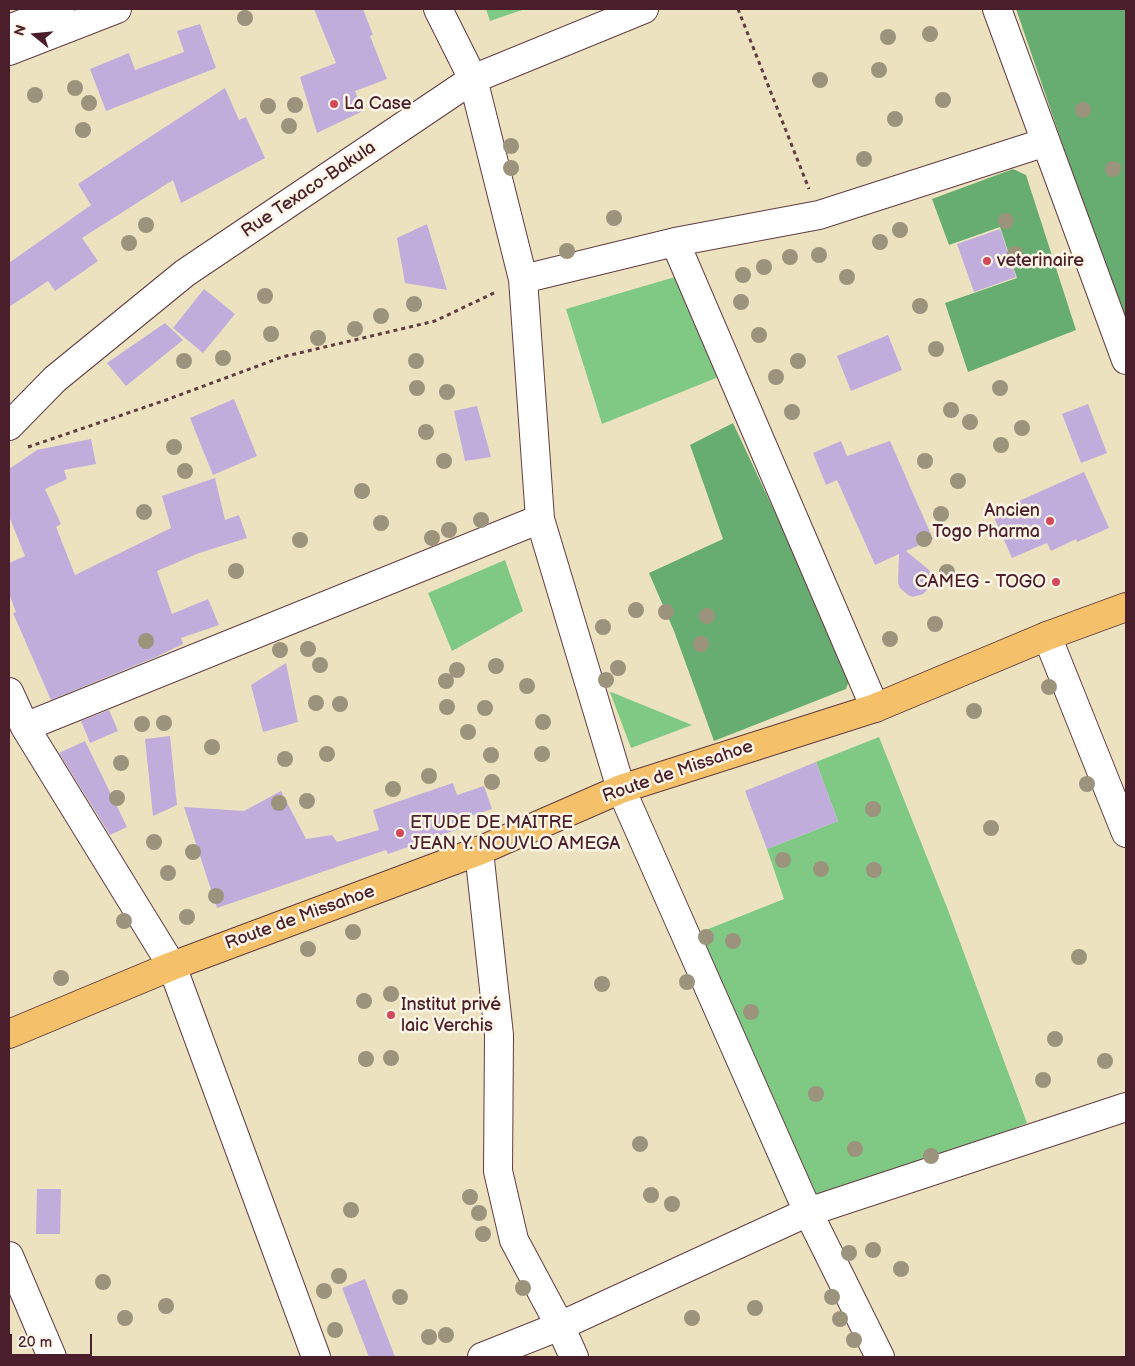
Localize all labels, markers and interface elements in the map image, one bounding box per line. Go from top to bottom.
north arrow [10,10,60,60]
text: N [11,23,30,38]
place label: La Case [344,93,411,115]
marker: La Case [328,98,340,110]
street label: Rue Texaco-Bakula [238,137,380,243]
place label: veterinaire [997,250,1084,272]
marker: veterinaire [981,255,993,267]
place label: Ancien Togo Pharma [932,500,1040,542]
marker: Ancien Togo Pharma [1044,515,1056,527]
place label: CAMEG - TOGO [915,571,1046,593]
marker: CAMEG - TOGO [1050,576,1062,588]
street label: Route de Missahoe [600,736,756,808]
place label: ETUDE DE MAITRE JEAN Y. NOUVLO AMEGA [410,812,620,854]
marker: ETUDE DE MAITRE JEAN Y. NOUVLO AMEGA [394,827,406,839]
street label: Route de Missahoe [222,881,378,955]
place label: Institut privé laic Verchis [401,994,501,1036]
marker: Institut privé laic Verchis [385,1009,397,1021]
scale bar [12,1324,95,1356]
text: 20 m [18,1333,52,1352]

